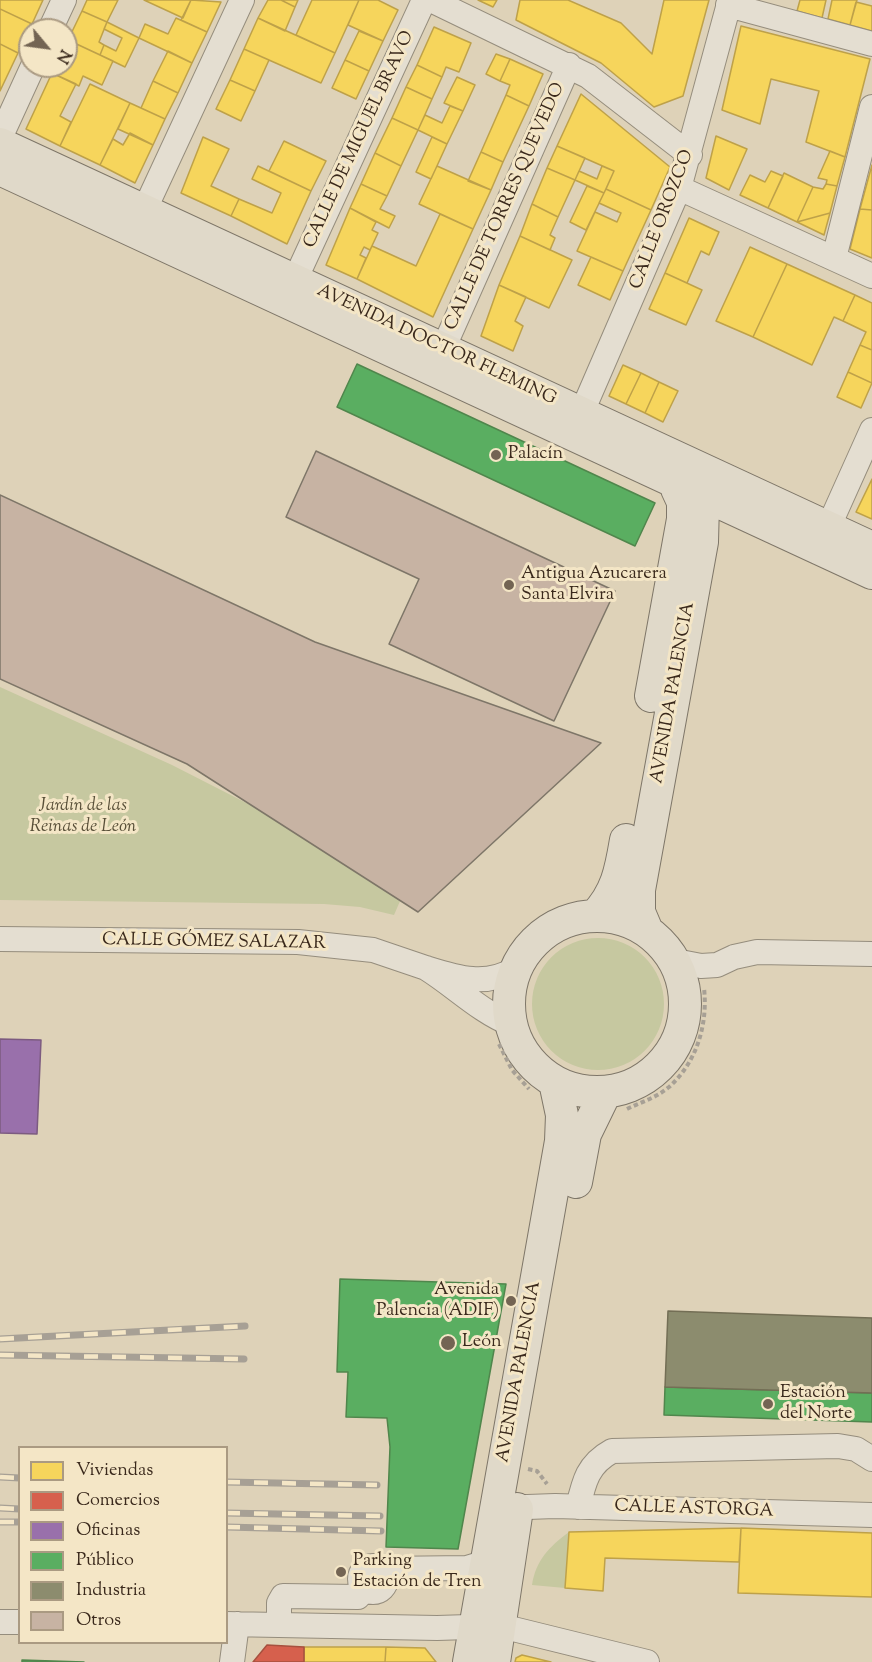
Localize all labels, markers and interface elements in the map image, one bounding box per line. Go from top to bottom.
north arrow [18,18,78,78]
street label: CALLE DE MIGUEL BRAVO [300,28,420,252]
text: N [49,45,76,67]
street label: CALLE DE TORRES QUEVEDO [441,80,571,334]
street label: CALLE OROZCO [626,147,700,293]
street label: AVENIDA DOCTOR FLEMING [313,281,559,411]
place label: Palacín [508,444,563,466]
marker: Palacín [489,448,503,462]
place label: Antigua Azucarera Santa Elvira [521,564,667,606]
marker: Antigua Azucarera Santa Elvira [502,578,516,592]
street label: AVENIDA PALENCIA [647,601,701,785]
park label: Jardín de las Reinas de León [30,796,136,838]
street label: CALLE GÓMEZ SALAZAR [102,930,326,956]
place label: Avenida Palencia (ADIF) [376,1280,499,1322]
street label: AVENIDA PALENCIA [493,1280,547,1464]
marker: Avenida Palencia (ADIF) [504,1294,518,1308]
place label: León [462,1332,502,1354]
marker: León [439,1334,457,1352]
place label: Estación del Norte [780,1383,852,1426]
marker: Estación del Norte [761,1397,775,1411]
legend [18,1446,228,1644]
text: Viviendas [76,1458,153,1484]
text: Comercios [76,1488,160,1514]
street label: CALLE ASTORGA [614,1496,774,1524]
text: Oficinas [76,1518,140,1544]
text: Público [76,1548,134,1574]
place label: Parking Estación de Tren [353,1551,482,1594]
marker: Parking Estación de Tren [334,1565,348,1579]
text: Industria [76,1578,146,1604]
text: Otros [76,1608,121,1634]

